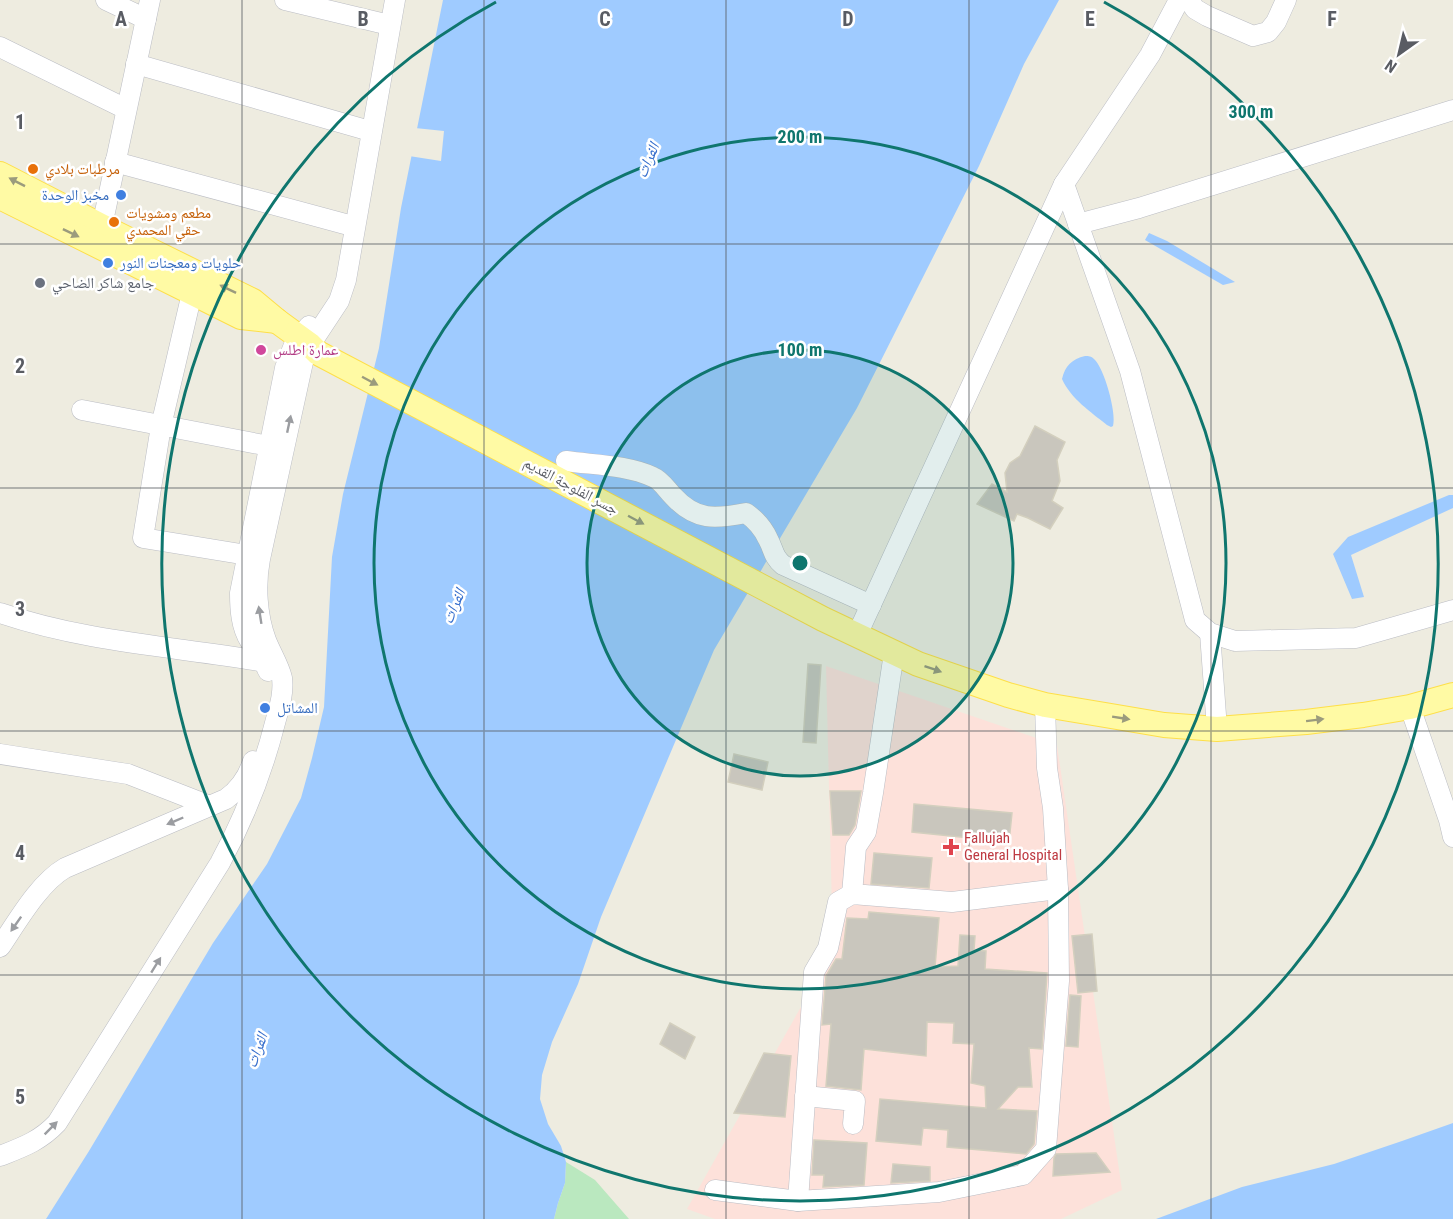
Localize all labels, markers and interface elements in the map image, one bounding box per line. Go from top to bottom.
text: A [115,7,127,31]
text: B [357,7,369,31]
text: C [599,7,611,31]
text: D [842,7,854,31]
text: E [1085,7,1095,31]
text: F [1327,7,1337,31]
north arrow [1369,24,1429,84]
text: N [1382,55,1400,77]
text: 300 m [1229,101,1273,122]
text: 1 [15,110,25,134]
text: 200 m [778,126,822,147]
water label: الفرات [632,138,664,180]
place label: مرطبات بلادي [45,160,120,181]
marker: مرطبات بلادي [26,162,40,176]
one-way arrow [8,178,25,187]
place label: مخبز الوحدة [42,186,109,204]
marker: مخبز الوحدة [114,188,128,202]
place label: مطعم ومشويات حقي المحمدي [126,204,211,242]
marker: مطعم ومشويات حقي المحمدي [107,215,121,229]
one-way arrow [63,228,80,237]
place label: حلويات ومعجنات النور [119,254,242,272]
marker: حلويات ومعجنات النور [101,256,115,270]
place label: جامع شاكر الضاحي [52,274,155,295]
marker: جامع شاكر الضاحي [33,276,47,290]
one-way arrow [220,284,237,294]
text: 100 m [778,339,822,360]
place label: عمارة اطلس [273,341,339,360]
marker: عمارة اطلس [254,343,268,357]
text: 2 [15,354,25,378]
one-way arrow [362,376,379,386]
one-way arrow [285,414,294,433]
street label: جسر الفلوجة القديم [520,453,622,520]
one-way arrow [627,515,644,525]
centre of rings [790,553,810,573]
water label: الفرات [438,584,470,626]
text: 3 [15,597,25,621]
one-way arrow [256,606,265,625]
one-way arrow [924,665,942,675]
place label: المشاتل [277,699,318,718]
marker: المشاتل [258,701,272,715]
one-way arrow [1112,714,1131,723]
one-way arrow [1306,716,1325,725]
one-way arrow [165,816,183,826]
place label: Fallujah General Hospital [964,829,1062,864]
marker: Fallujah General Hospital [942,838,960,856]
text: 4 [15,841,25,865]
one-way arrow [10,916,22,932]
one-way arrow [150,957,161,973]
water label: الفرات [241,1028,272,1070]
text: 5 [15,1085,25,1109]
one-way arrow [43,1122,57,1136]

